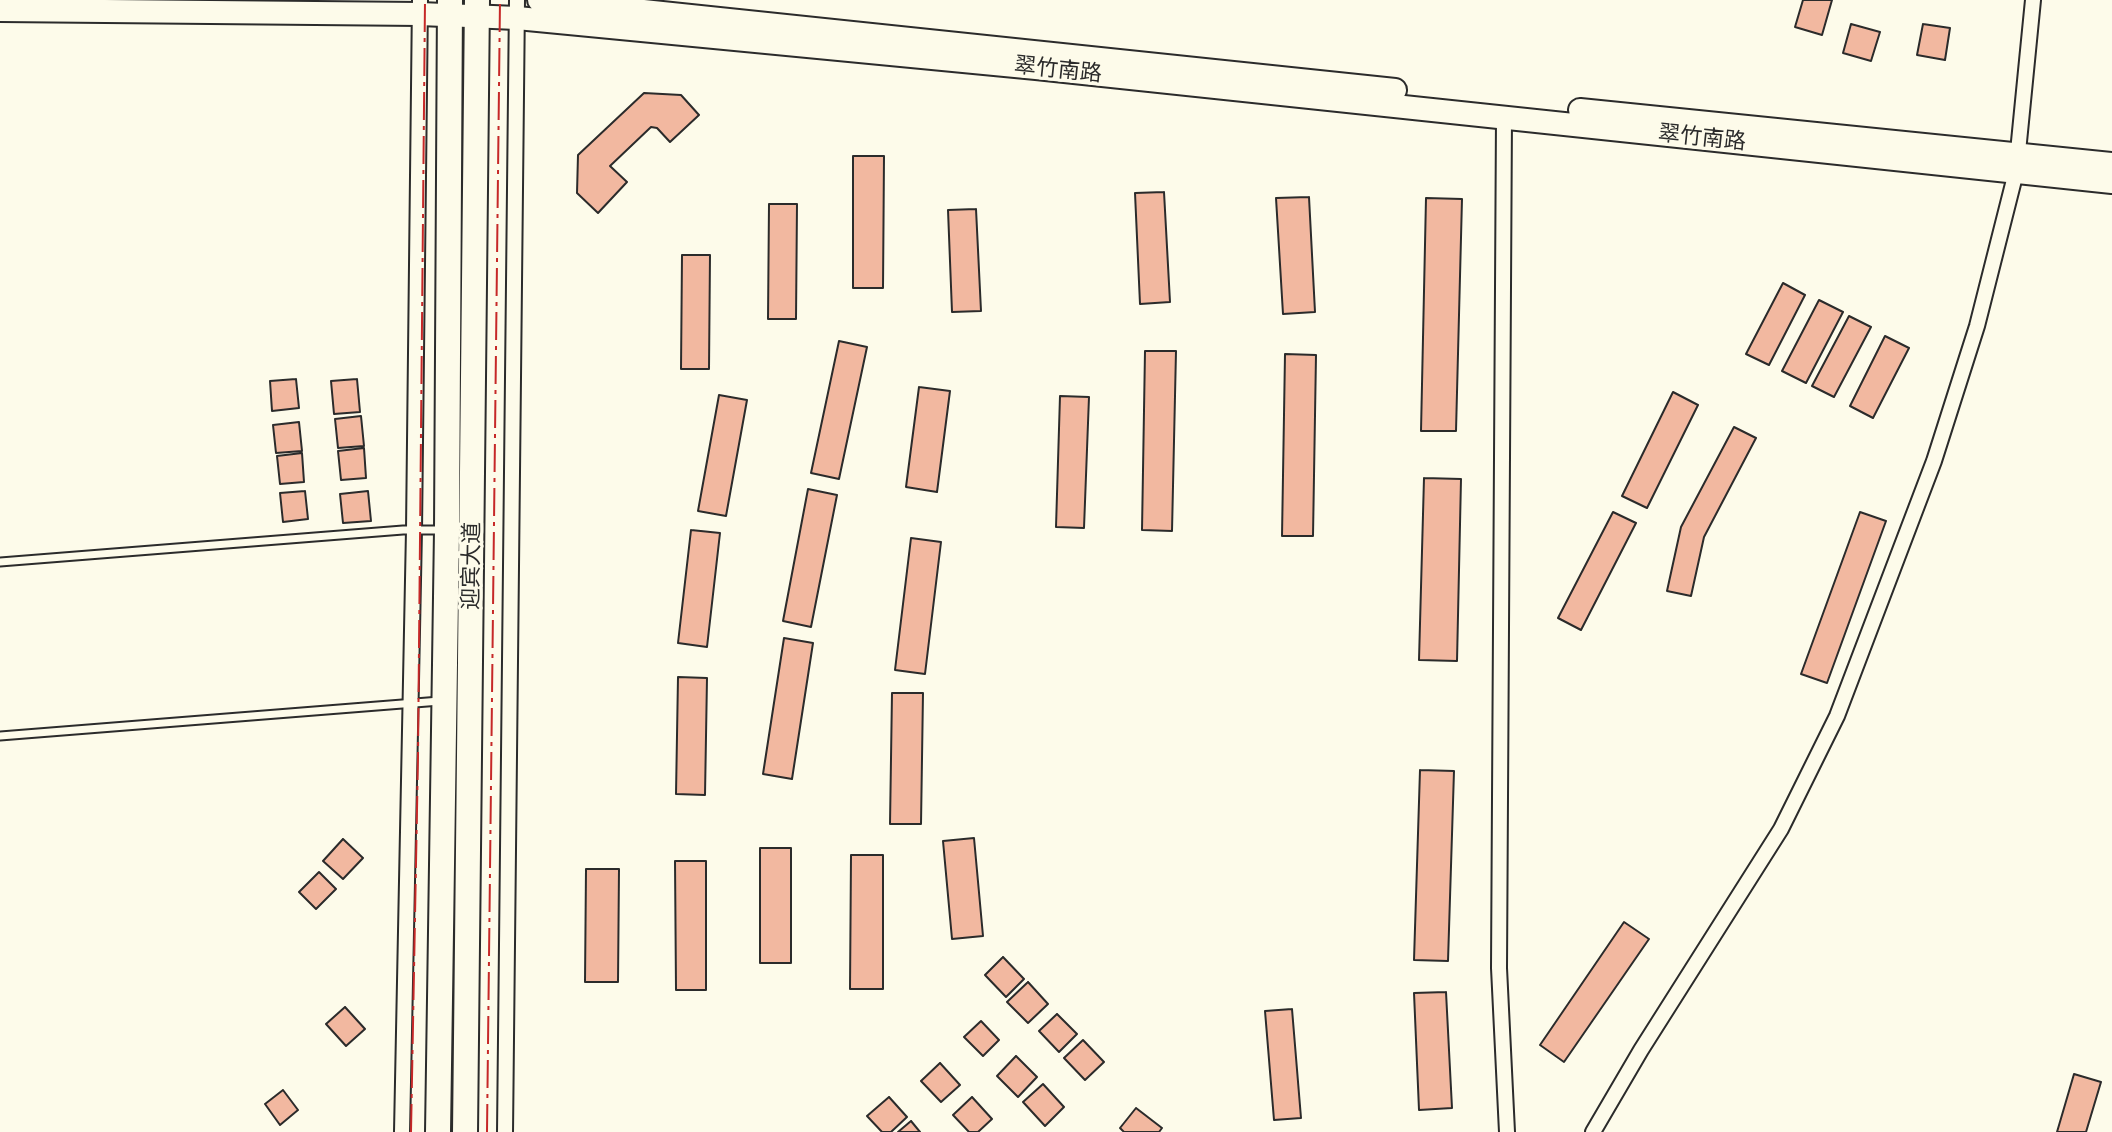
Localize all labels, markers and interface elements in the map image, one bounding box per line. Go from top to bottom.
street label: 翠竹南路 [1013,52,1103,88]
street label: 翠竹南路 [1657,120,1747,156]
street label: 迎宾大道 [458,522,486,610]

